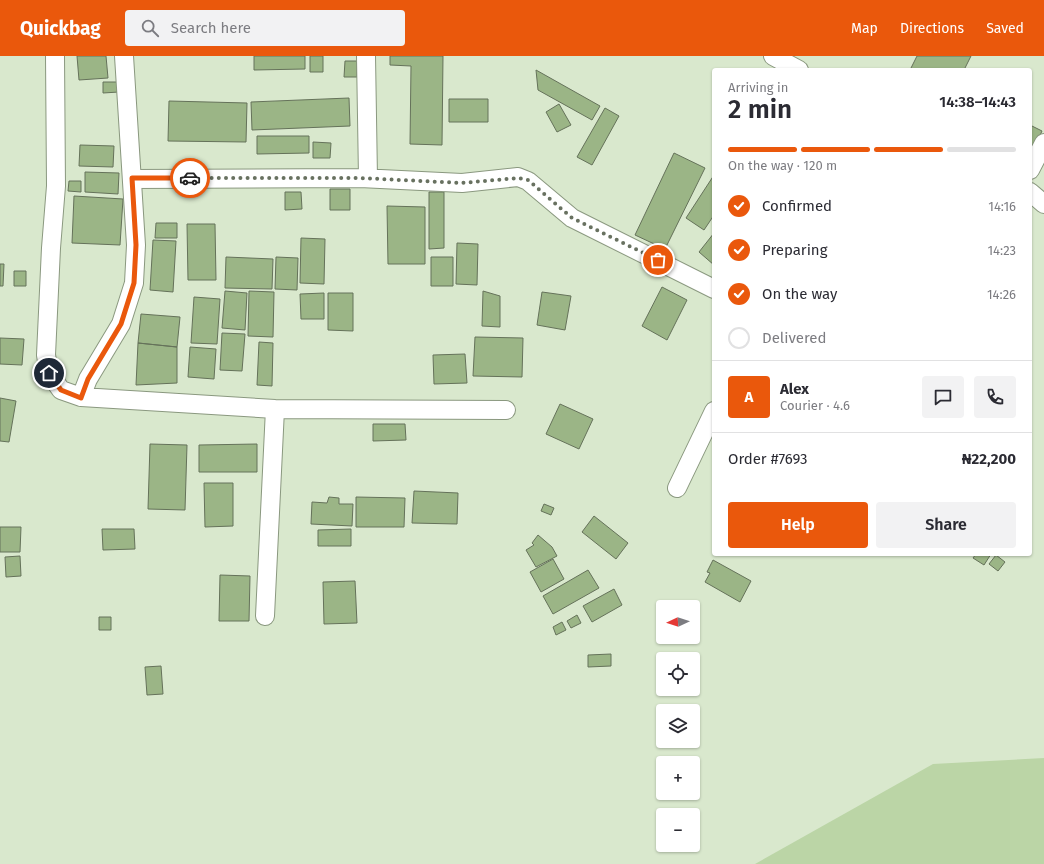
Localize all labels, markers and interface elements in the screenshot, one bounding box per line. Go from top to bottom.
search box [125,10,405,46]
text: Quickbag [20,17,101,40]
icon: search [139,17,161,39]
text: Search here [171,19,251,37]
text: Map [851,20,878,37]
text: Directions [900,20,964,37]
text: Saved [986,20,1024,37]
text: Arriving in [728,80,788,95]
text: 14:38–14:43 [939,93,1016,111]
text: 2 min [728,94,792,125]
courier [170,158,210,198]
text: On the way · 120 m [728,158,837,173]
icon: car [179,167,201,189]
icon: check [728,195,750,217]
text: Confirmed [762,197,832,215]
text: 14:16 [988,199,1016,214]
icon: check [728,239,750,261]
text: Preparing [762,241,827,259]
pin [641,243,675,277]
text: 14:23 [987,243,1016,258]
icon: bag [647,249,669,271]
icon: check [728,283,750,305]
text: On the way [762,285,837,303]
text: 14:26 [987,287,1016,302]
text: Delivered [762,329,826,347]
pin [32,356,66,390]
icon: home [38,362,60,384]
button: chat [922,376,964,418]
button: phone [974,376,1016,418]
text: Alex [780,380,809,398]
text: A [745,388,753,406]
text: Courier · 4.6 [780,398,850,413]
text: Order #7693 [728,450,808,468]
text: ₦22,200 [962,450,1016,468]
button: Help [728,502,868,548]
button: Share [876,502,1016,548]
north arrow [656,600,700,644]
map controls [656,600,700,852]
button: locate [656,652,700,696]
button: layers [656,704,700,748]
button: + [656,756,700,800]
button: − [656,808,700,852]

